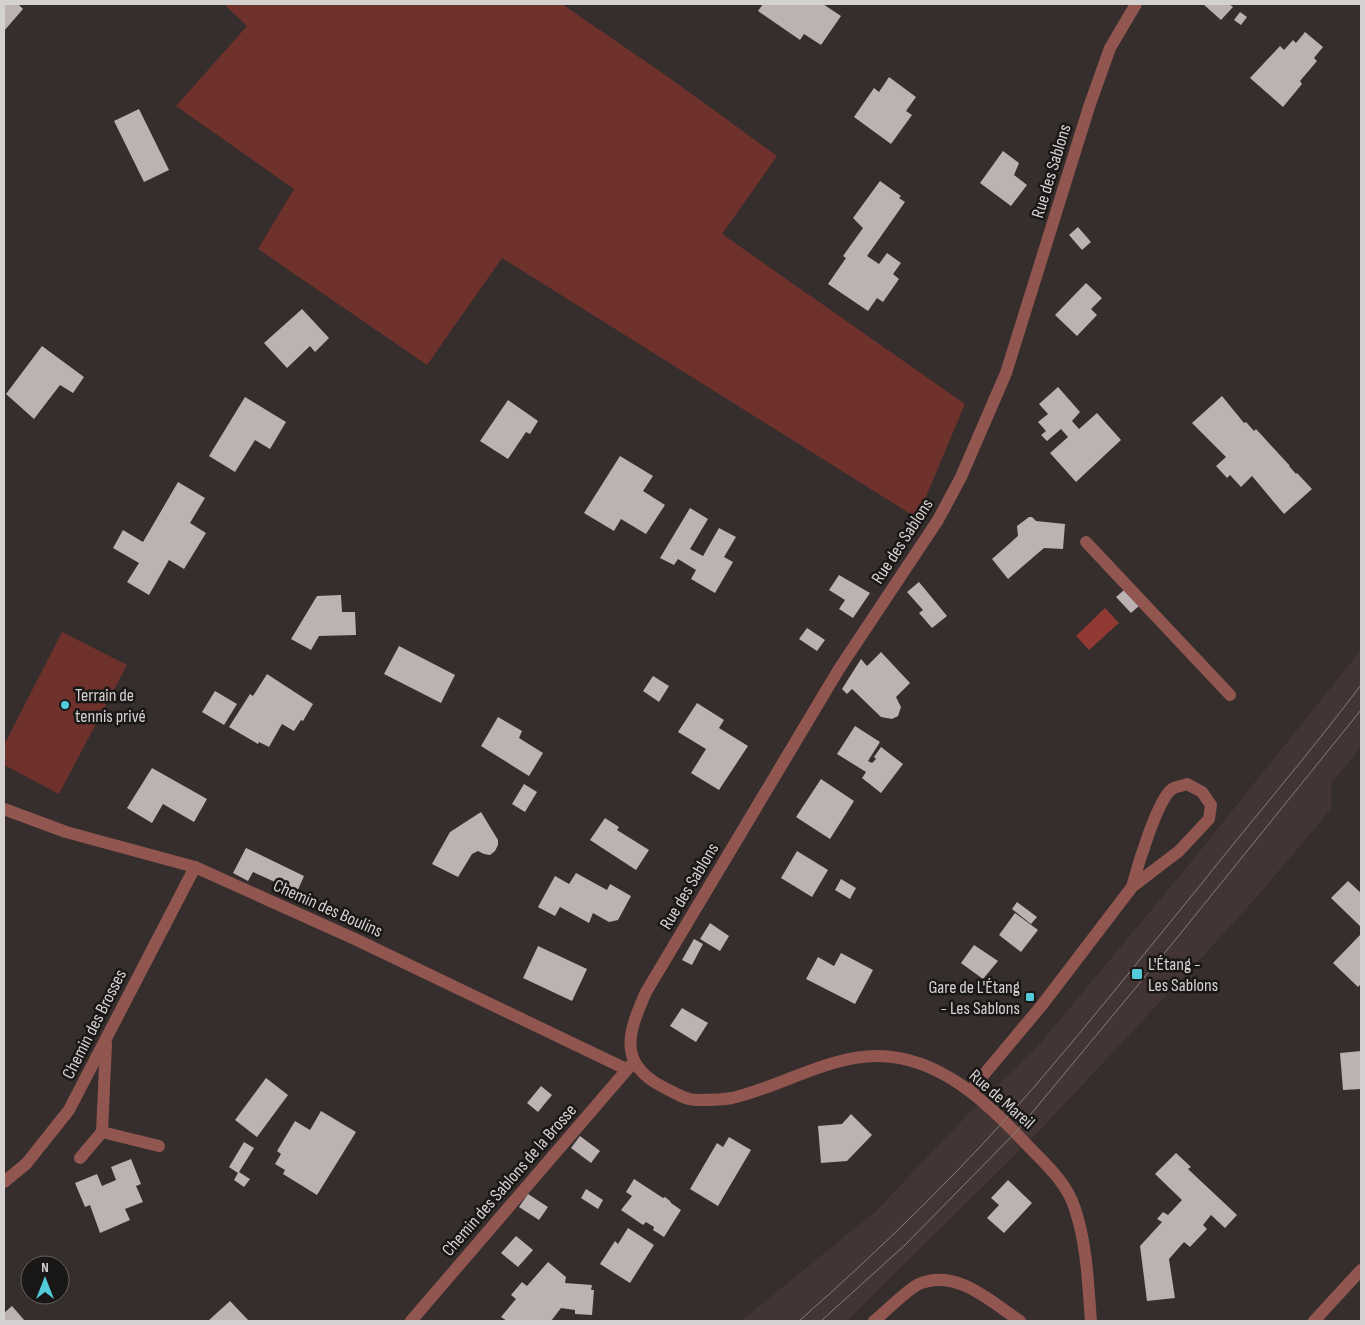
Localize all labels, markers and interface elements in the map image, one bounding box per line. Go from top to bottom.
street label: Rue des Sablons [1027,122,1076,221]
street label: Rue des Sablons [867,495,938,588]
place label: Terrain de tennis privé [75,685,146,727]
marker: Terrain de tennis privé [59,699,71,711]
street label: Rue des Sablons [655,839,723,933]
street label: Chemin des Boulins [270,875,386,942]
place label: L'Étang - Les Sablons [1148,954,1218,996]
street label: Chemin des Brosses [58,966,131,1082]
marker: L'Étang - Les Sablons [1130,967,1144,981]
place label: Gare de L'Étang - Les Sablons [928,977,1020,1019]
marker: Gare de L'Étang - Les Sablons [1024,991,1036,1003]
street label: Rue de Mareil [965,1065,1039,1134]
street label: Chemin des Sablons de la Brosse [438,1100,581,1261]
north arrow [20,1255,70,1305]
text: N [41,1259,49,1276]

